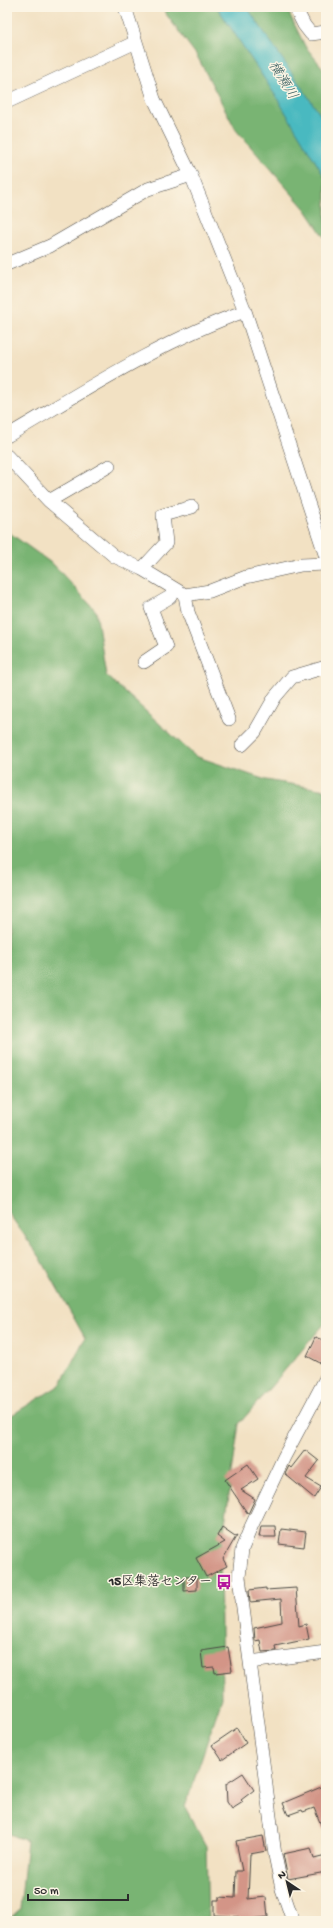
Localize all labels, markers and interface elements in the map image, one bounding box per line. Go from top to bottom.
water label: 横瀬川 [264,58,301,103]
place label: 15区集落センター [108,1573,212,1590]
bus stop icon: 15区集落センター [215,1573,233,1591]
north arrow [267,1862,307,1902]
text: N [276,1868,289,1882]
scale bar [28,1876,128,1902]
text: 50 m [34,1885,59,1899]

